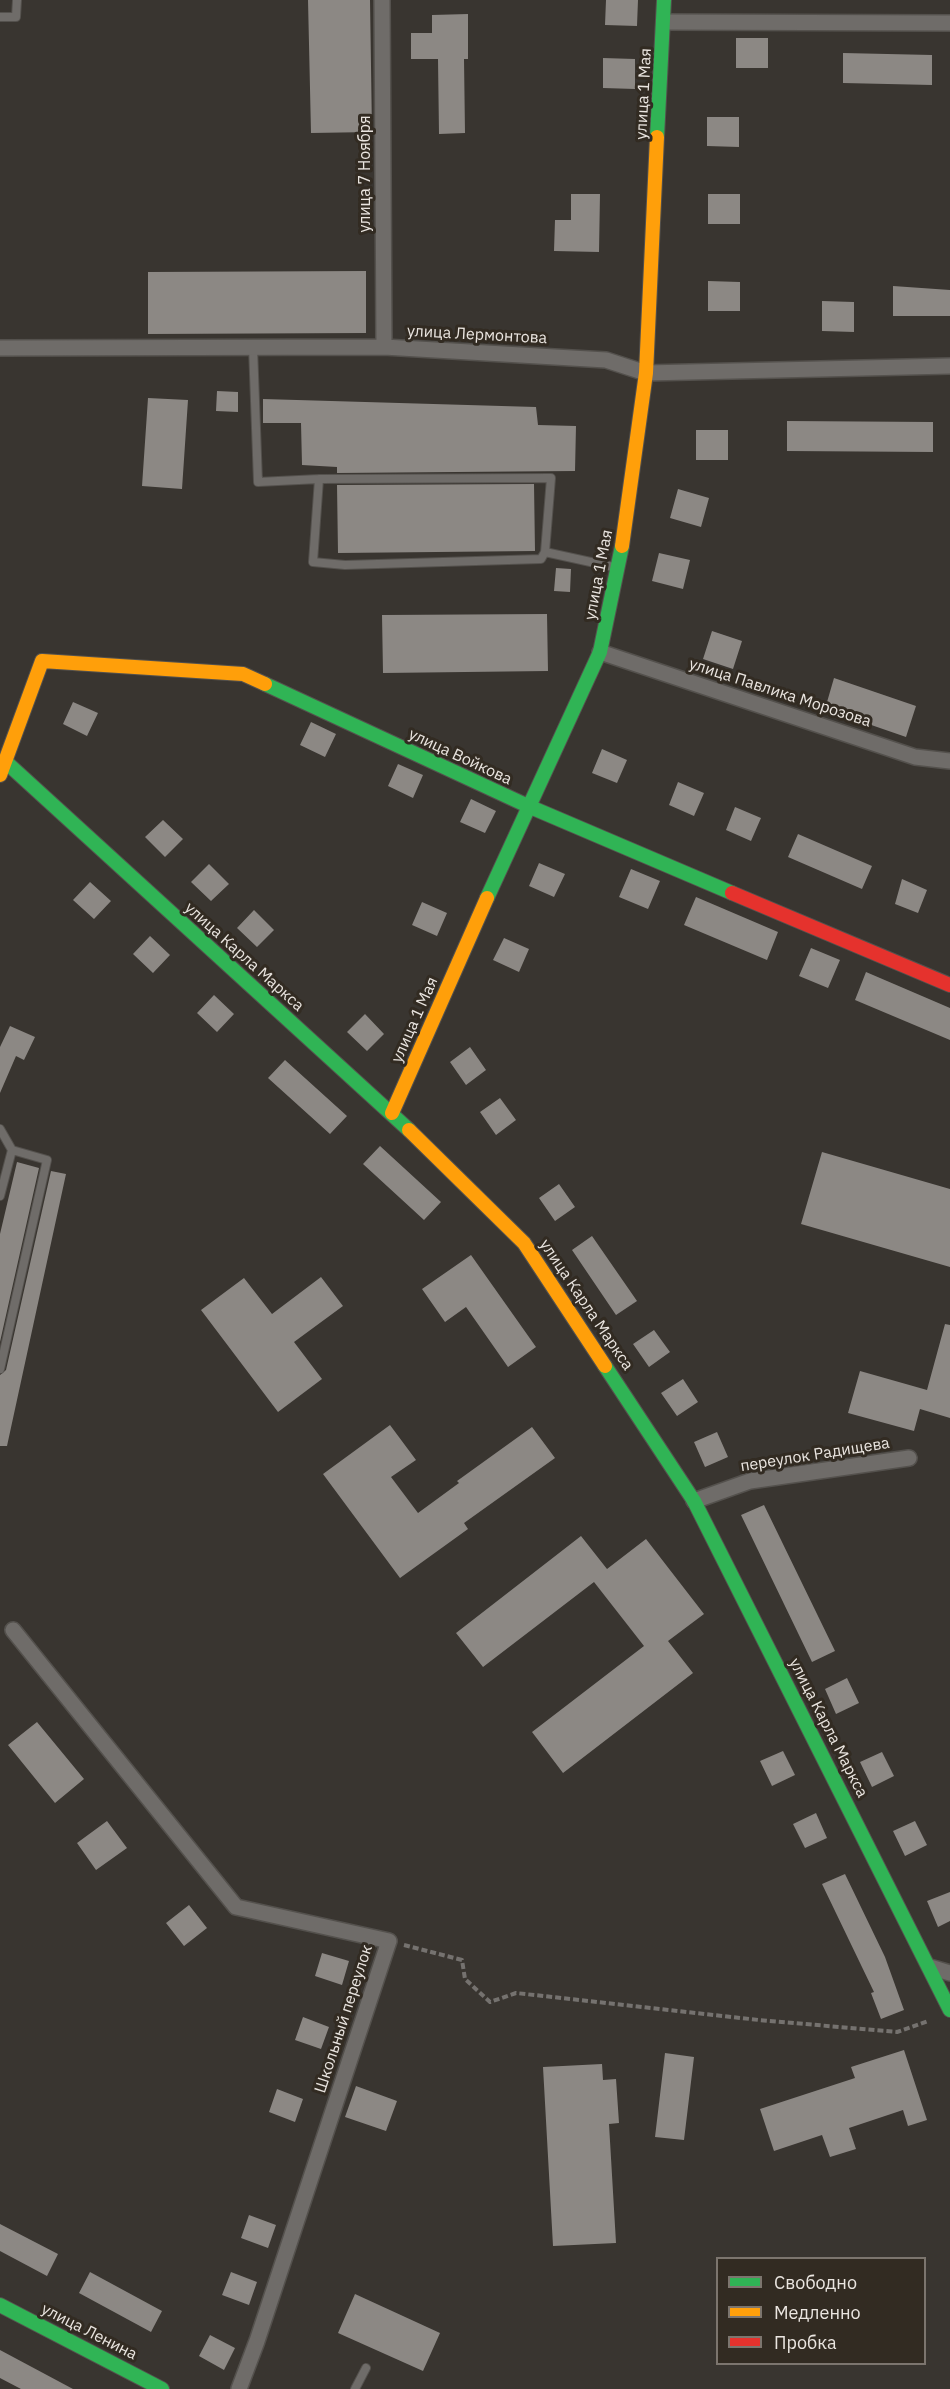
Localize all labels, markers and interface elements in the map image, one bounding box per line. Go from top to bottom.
street label: улица 1 Мая [632,48,656,140]
street label: улица 7 Ноября [355,115,375,233]
street label: улица Лермонтова [406,322,548,348]
street label: улица 1 Мая [581,528,617,622]
street label: улица Павлика Морозова [686,654,874,732]
street label: улица Войкова [405,725,515,789]
street label: улица Карла Маркса [180,898,308,1016]
street label: улица 1 Мая [388,974,442,1066]
street label: улица Карла Маркса [535,1236,637,1374]
street label: переулок Радищева [739,1434,891,1476]
street label: улица Карла Маркса [785,1655,871,1801]
street label: Школьный переулок [311,1942,377,2096]
legend [716,2257,926,2365]
text: Свободно [774,2271,857,2294]
street label: улица Ленина [38,2300,140,2364]
text: Медленно [774,2301,861,2324]
text: Пробка [774,2331,837,2354]

